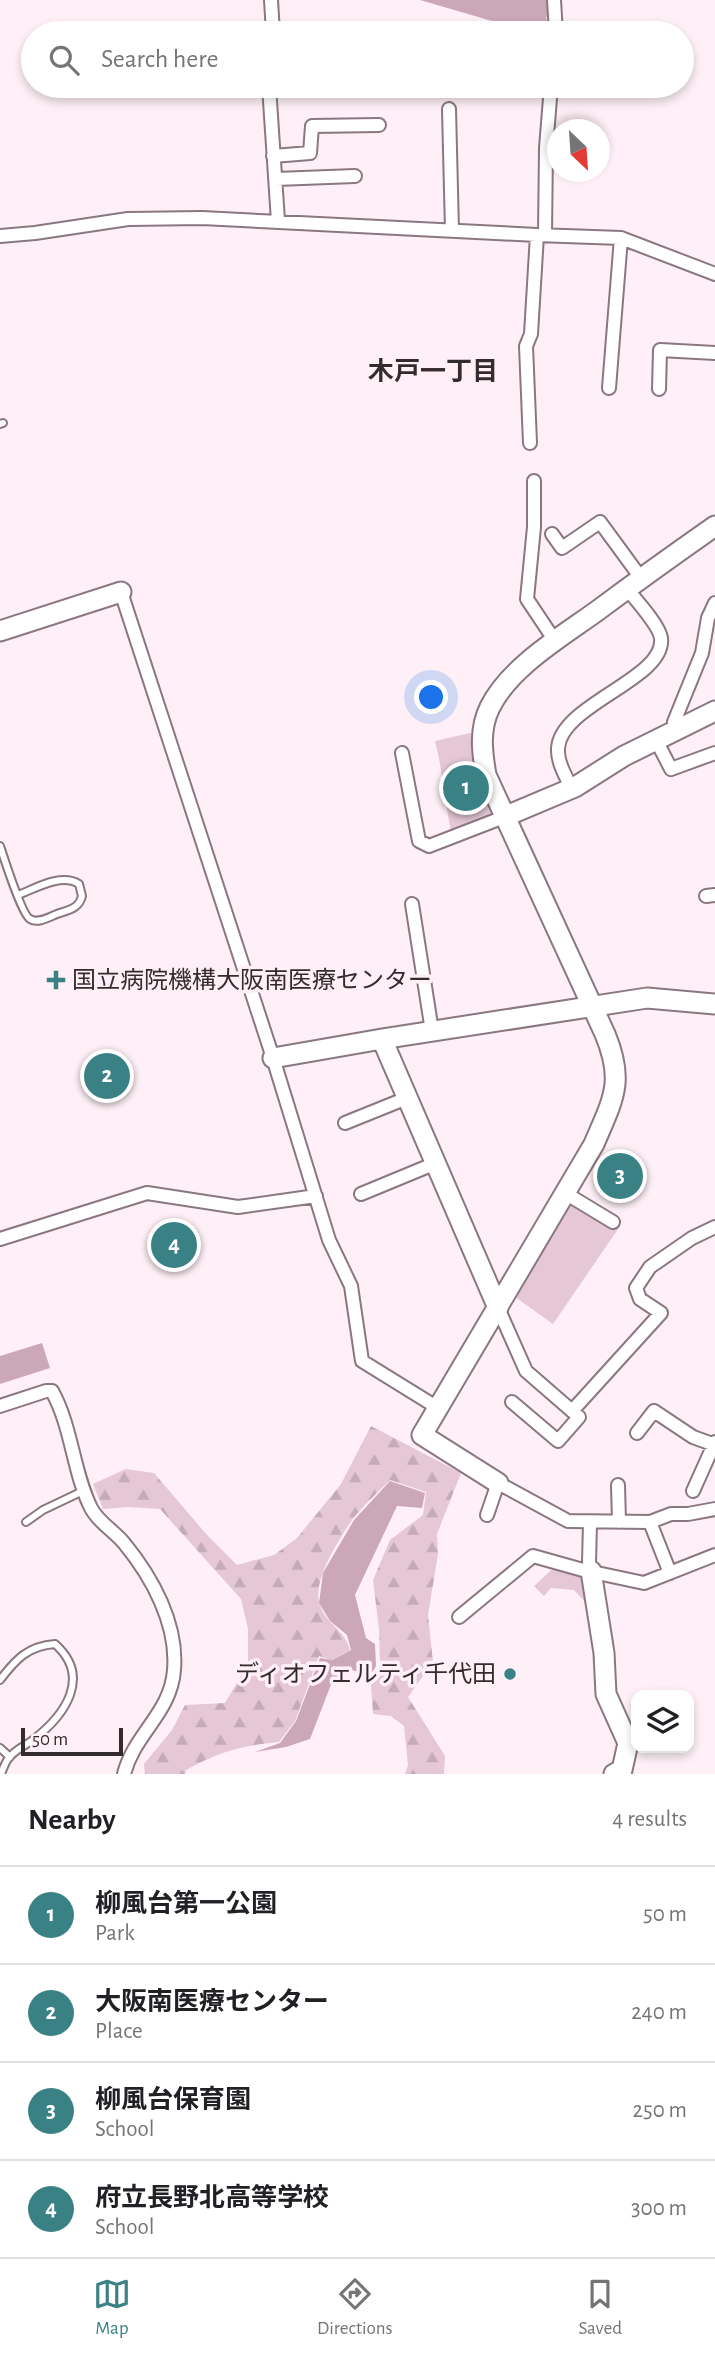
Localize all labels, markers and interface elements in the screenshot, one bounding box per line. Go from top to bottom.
search box [21,21,694,98]
icon: search [45,41,83,79]
text: Search here [101,46,219,72]
north arrow [547,119,610,182]
district label: 木戸一丁目 [368,357,498,385]
your location [414,680,448,714]
pin: 1 [443,762,489,814]
place label: 国立病院機構大阪南医療センター [72,967,432,993]
marker: 国立病院機構大阪南医療センター [46,970,66,990]
pin: 2 [84,1050,130,1102]
pin: 3 [597,1150,643,1202]
pin: 4 [151,1219,197,1271]
place label: ディオフェルティ千代田 [235,1661,496,1687]
marker: ディオフェルティ千代田 [502,1666,518,1682]
map controls [631,1690,694,1753]
button: layers [631,1690,694,1753]
scale bar [21,1725,122,1757]
text: 50 m [32,1730,68,1749]
text: Nearby [28,1805,116,1835]
text: 4 results [612,1808,687,1831]
text: 柳風台第一公園 [95,1891,277,1917]
text: 1 [47,1903,55,1926]
text: 50 m [643,1903,687,1926]
text: Park [95,1922,135,1945]
text: 大阪南医療センター [95,1989,329,2015]
text: 2 [46,2001,56,2024]
text: 240 m [631,2001,687,2024]
text: Place [95,2020,143,2043]
text: 柳風台保育園 [95,2087,251,2113]
text: 3 [46,2099,56,2122]
text: 250 m [633,2099,687,2122]
text: School [95,2118,154,2141]
text: 府立長野北高等学校 [95,2185,329,2211]
text: 4 [45,2197,57,2220]
text: 300 m [631,2197,687,2220]
text: School [95,2216,154,2239]
tab: Map [93,2275,131,2340]
tab: Directions [317,2275,393,2340]
tab: Saved [579,2275,622,2340]

